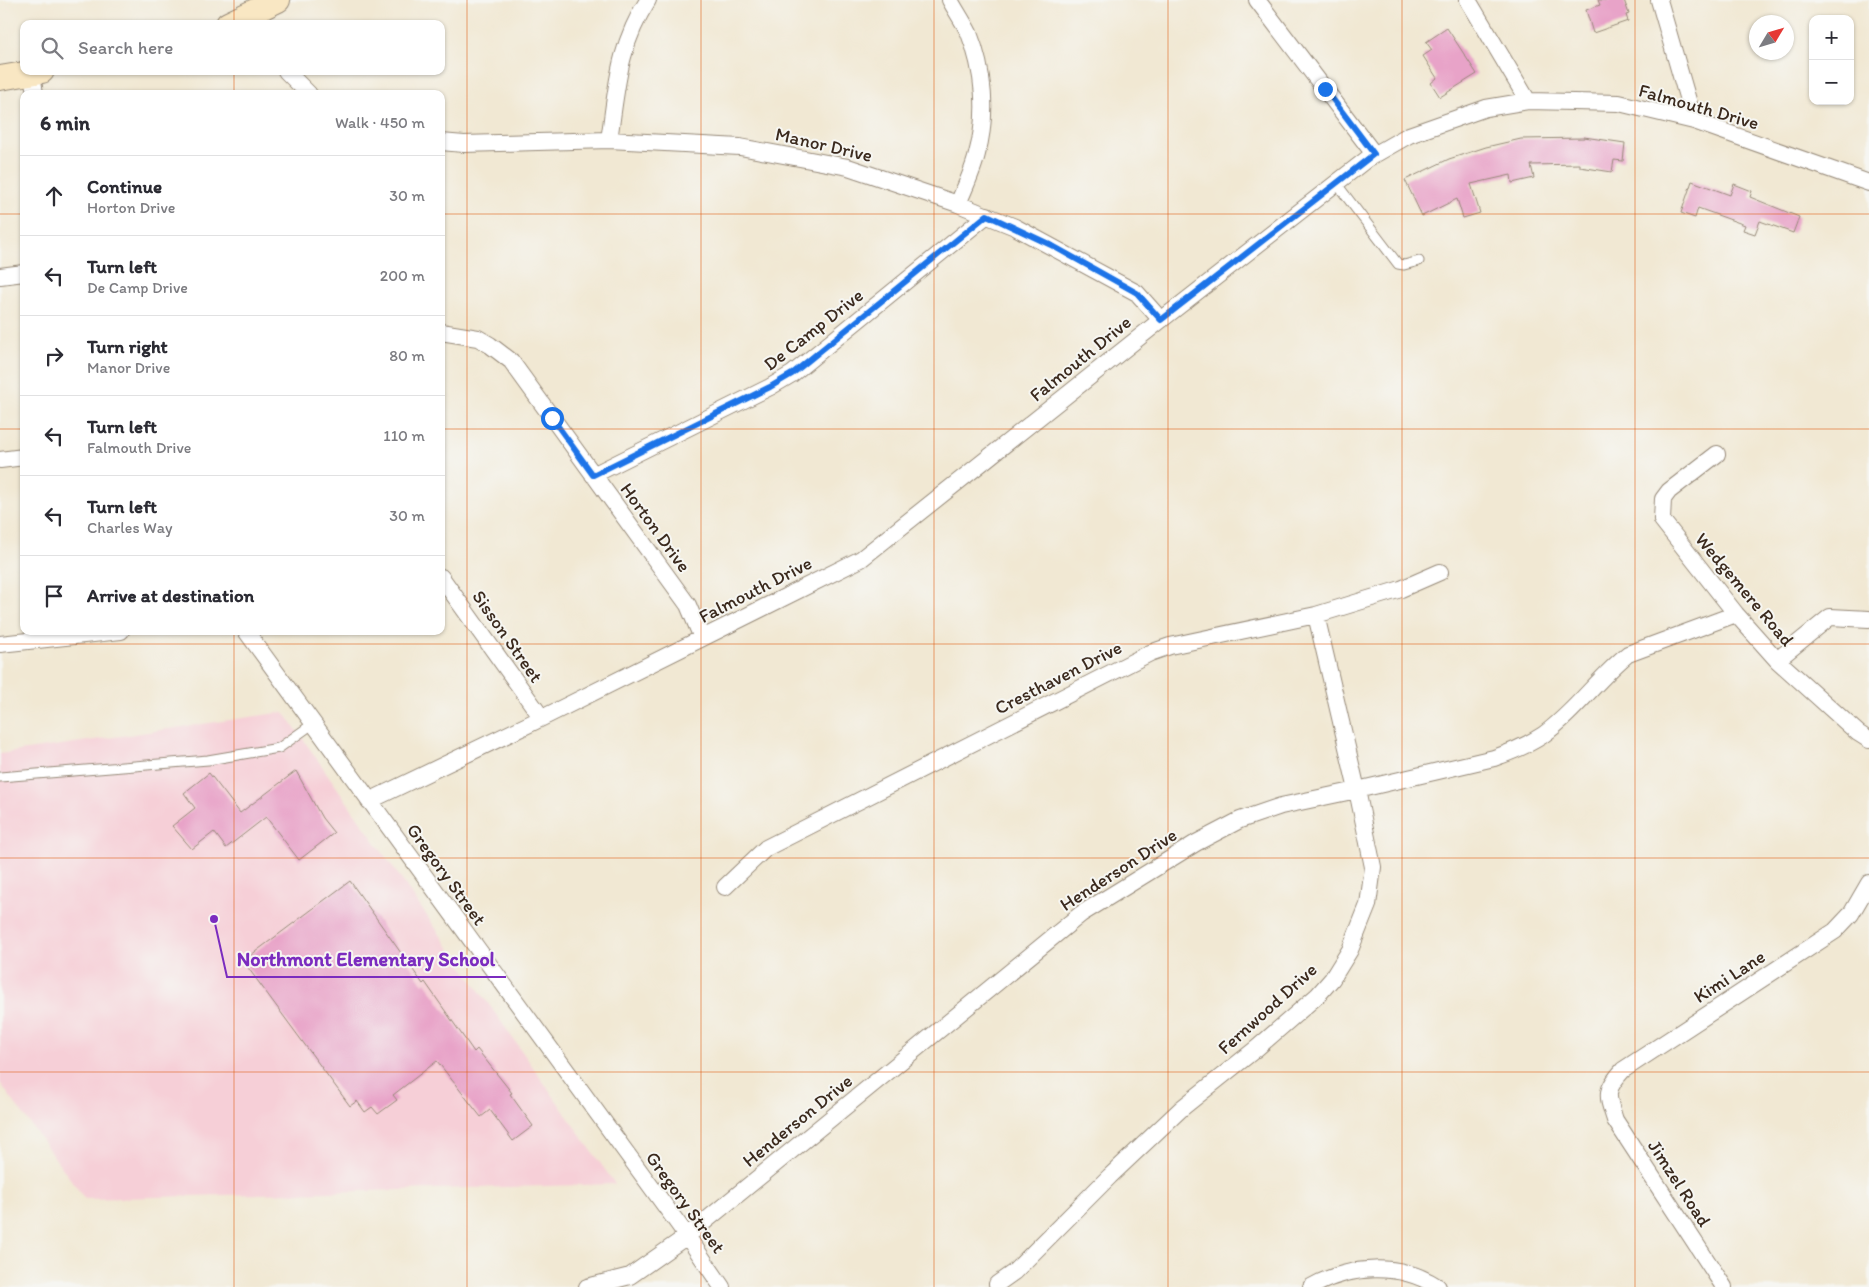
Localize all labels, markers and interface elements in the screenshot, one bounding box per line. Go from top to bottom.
north arrow [1749,15,1794,60]
map controls [1809,15,1854,105]
button: + [1809,15,1854,60]
search box [20,20,445,75]
icon: search [38,34,66,62]
text: Search here [78,36,173,59]
button: − [1809,60,1854,105]
route end [1314,78,1337,101]
street label: Falmouth Drive [1636,78,1762,135]
text: 6 min [40,110,90,135]
text: Walk · 450 m [335,113,425,132]
street label: Manor Drive [773,122,875,167]
text: Continue [87,175,162,198]
icon: ahead [40,182,68,210]
text: 30 m [389,186,425,205]
text: Horton Drive [87,198,175,217]
text: Turn left [87,255,157,278]
icon: left [40,262,68,290]
text: 200 m [380,266,425,285]
text: De Camp Drive [87,278,188,297]
street label: De Camp Drive [759,283,868,375]
street label: Falmouth Drive [1025,310,1136,406]
text: Turn right [87,335,168,358]
icon: right [40,342,68,370]
text: 80 m [389,346,425,365]
text: Manor Drive [87,358,170,377]
route start [541,407,564,430]
text: Turn left [87,415,157,438]
icon: left [40,422,68,450]
text: 110 m [383,426,425,445]
text: Falmouth Drive [87,438,191,457]
street label: Horton Drive [615,478,696,577]
text: Turn left [87,495,157,518]
icon: left [40,502,68,530]
text: 30 m [389,506,425,525]
text: Charles Way [87,518,173,537]
street label: Wedgemere Road [1690,528,1799,651]
street label: Falmouth Drive [695,551,816,628]
icon: arrive [40,582,68,610]
text: Arrive at destination [87,584,254,607]
street label: Sisson Street [467,586,548,687]
street label: Cresthaven Drive [991,636,1126,719]
street label: Gregory Street [402,819,491,930]
street label: Henderson Drive [1055,823,1181,916]
callout: Northmont Elementary School [227,942,506,977]
street label: Kimi Lane [1689,945,1769,1008]
text: Northmont Elementary School [237,947,496,972]
street label: Fernwood Drive [1213,958,1322,1059]
street label: Henderson Drive [738,1069,857,1172]
street label: Jimzel Road [1643,1135,1716,1231]
street label: Gregory Street [641,1147,730,1258]

